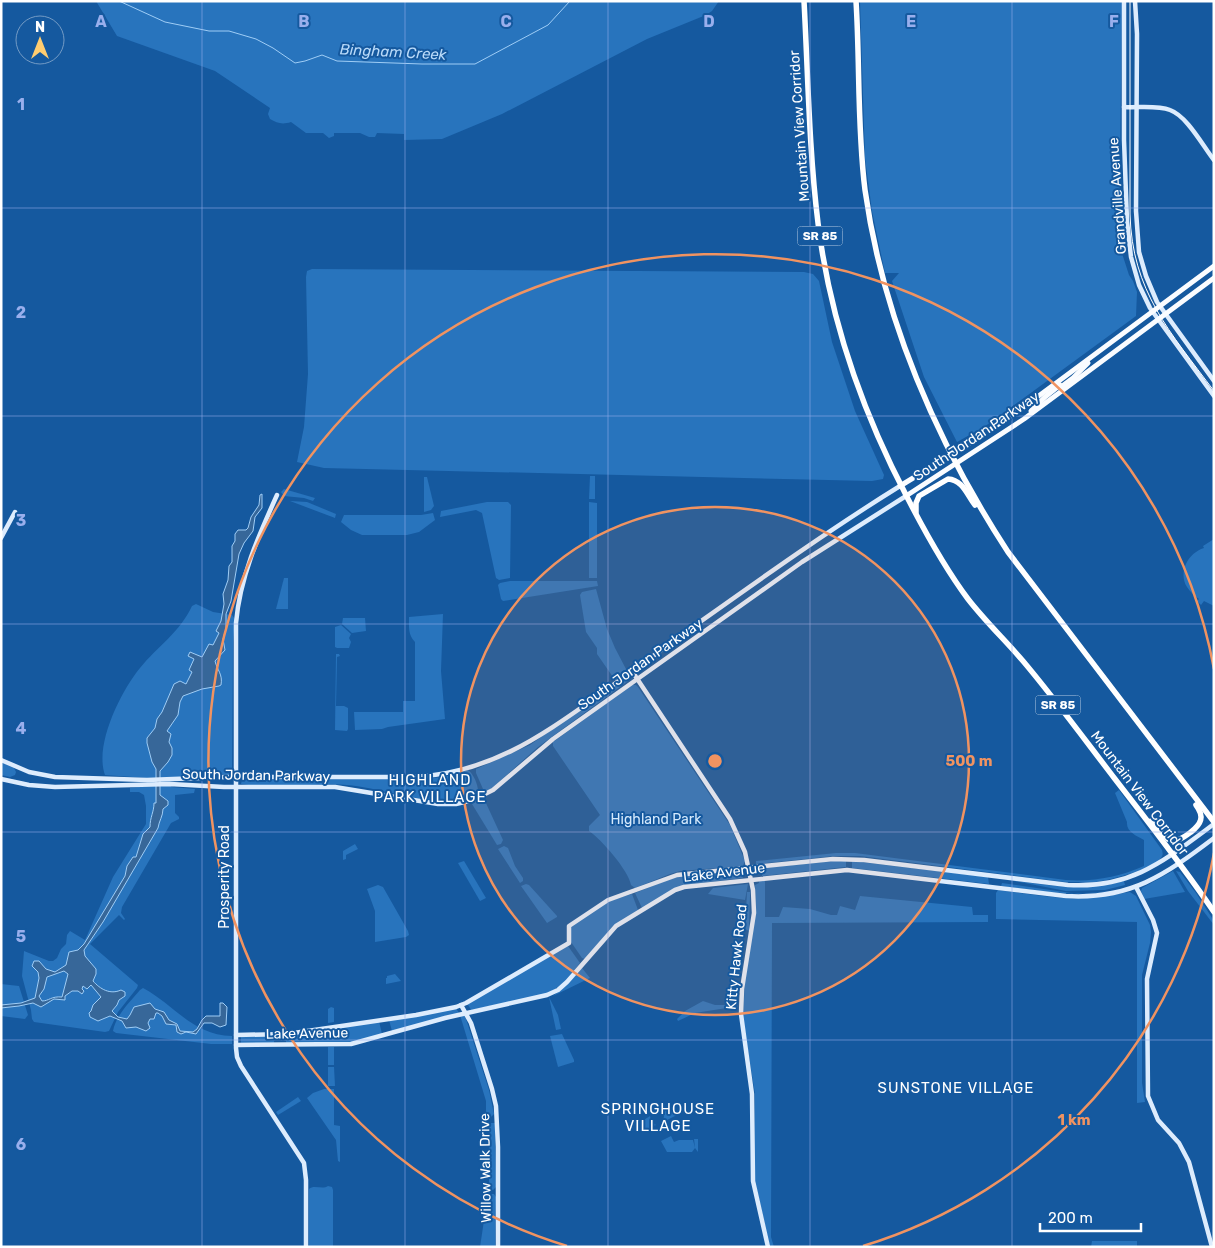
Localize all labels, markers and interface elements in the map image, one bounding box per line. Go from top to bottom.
text: A [95,12,107,31]
text: B [298,12,310,31]
text: C [500,12,512,31]
text: D [703,12,715,31]
text: E [906,12,916,31]
text: F [1109,12,1119,31]
north arrow [15,15,65,65]
text: N [35,19,45,36]
water label: Bingham Creek [339,40,447,64]
street label: Mountain View Corridor [786,49,813,202]
text: 1 [17,95,25,114]
street label: Grandville Avenue [1105,137,1130,255]
road number: SR 85 [798,227,842,246]
text: 2 [16,303,26,322]
street label: South Jordan Parkway [910,388,1043,485]
text: 3 [16,511,26,530]
street label: South Jordan Parkway [575,615,706,714]
road number: SR 85 [1036,696,1080,714]
text: 4 [16,719,27,738]
street label: Mountain View Corridor [1087,728,1192,860]
centre of rings [706,752,724,770]
text: 500 m [945,752,993,770]
street label: South Jordan Parkway [182,766,330,785]
district label: HIGHLAND PARK VILLAGE [373,771,487,806]
park label: Highland Park [611,811,702,828]
street label: Prosperity Road [216,825,233,929]
street label: Lake Avenue [682,859,766,886]
street label: Kitty Hawk Road [722,903,750,1011]
text: 5 [16,927,26,946]
street label: Lake Avenue [266,1024,349,1043]
district label: SUNSTONE VILLAGE [878,1079,1034,1097]
district label: SPRINGHOUSE VILLAGE [601,1100,715,1135]
text: 1 km [1057,1111,1091,1129]
street label: Willow Walk Drive [476,1113,495,1223]
text: 6 [16,1135,26,1154]
scale bar [1040,1200,1141,1232]
text: 200 m [1048,1209,1093,1227]

